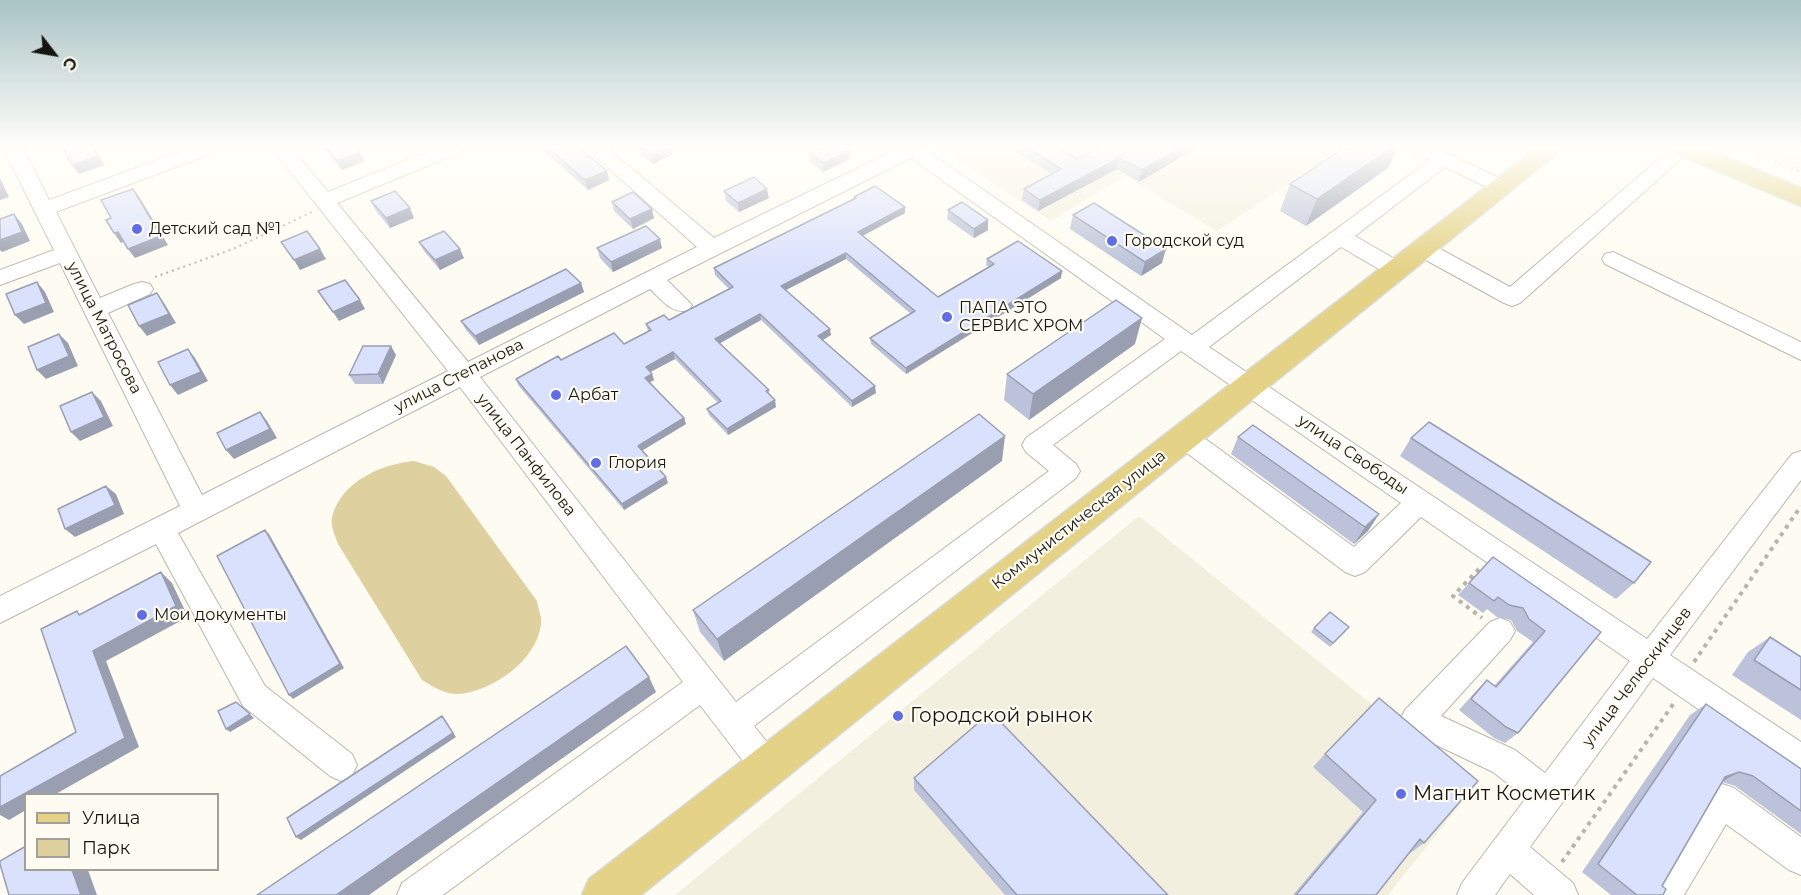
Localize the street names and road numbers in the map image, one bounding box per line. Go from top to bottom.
street label: улица Матросова [62,259,146,397]
street label: улица Степанова [391,335,527,417]
street label: улица Панфилова [472,390,580,520]
street label: улица Свободы [1294,411,1412,499]
street label: Коммунистическая улица [988,446,1170,594]
street label: улица Челюскинцев [1578,603,1696,751]

